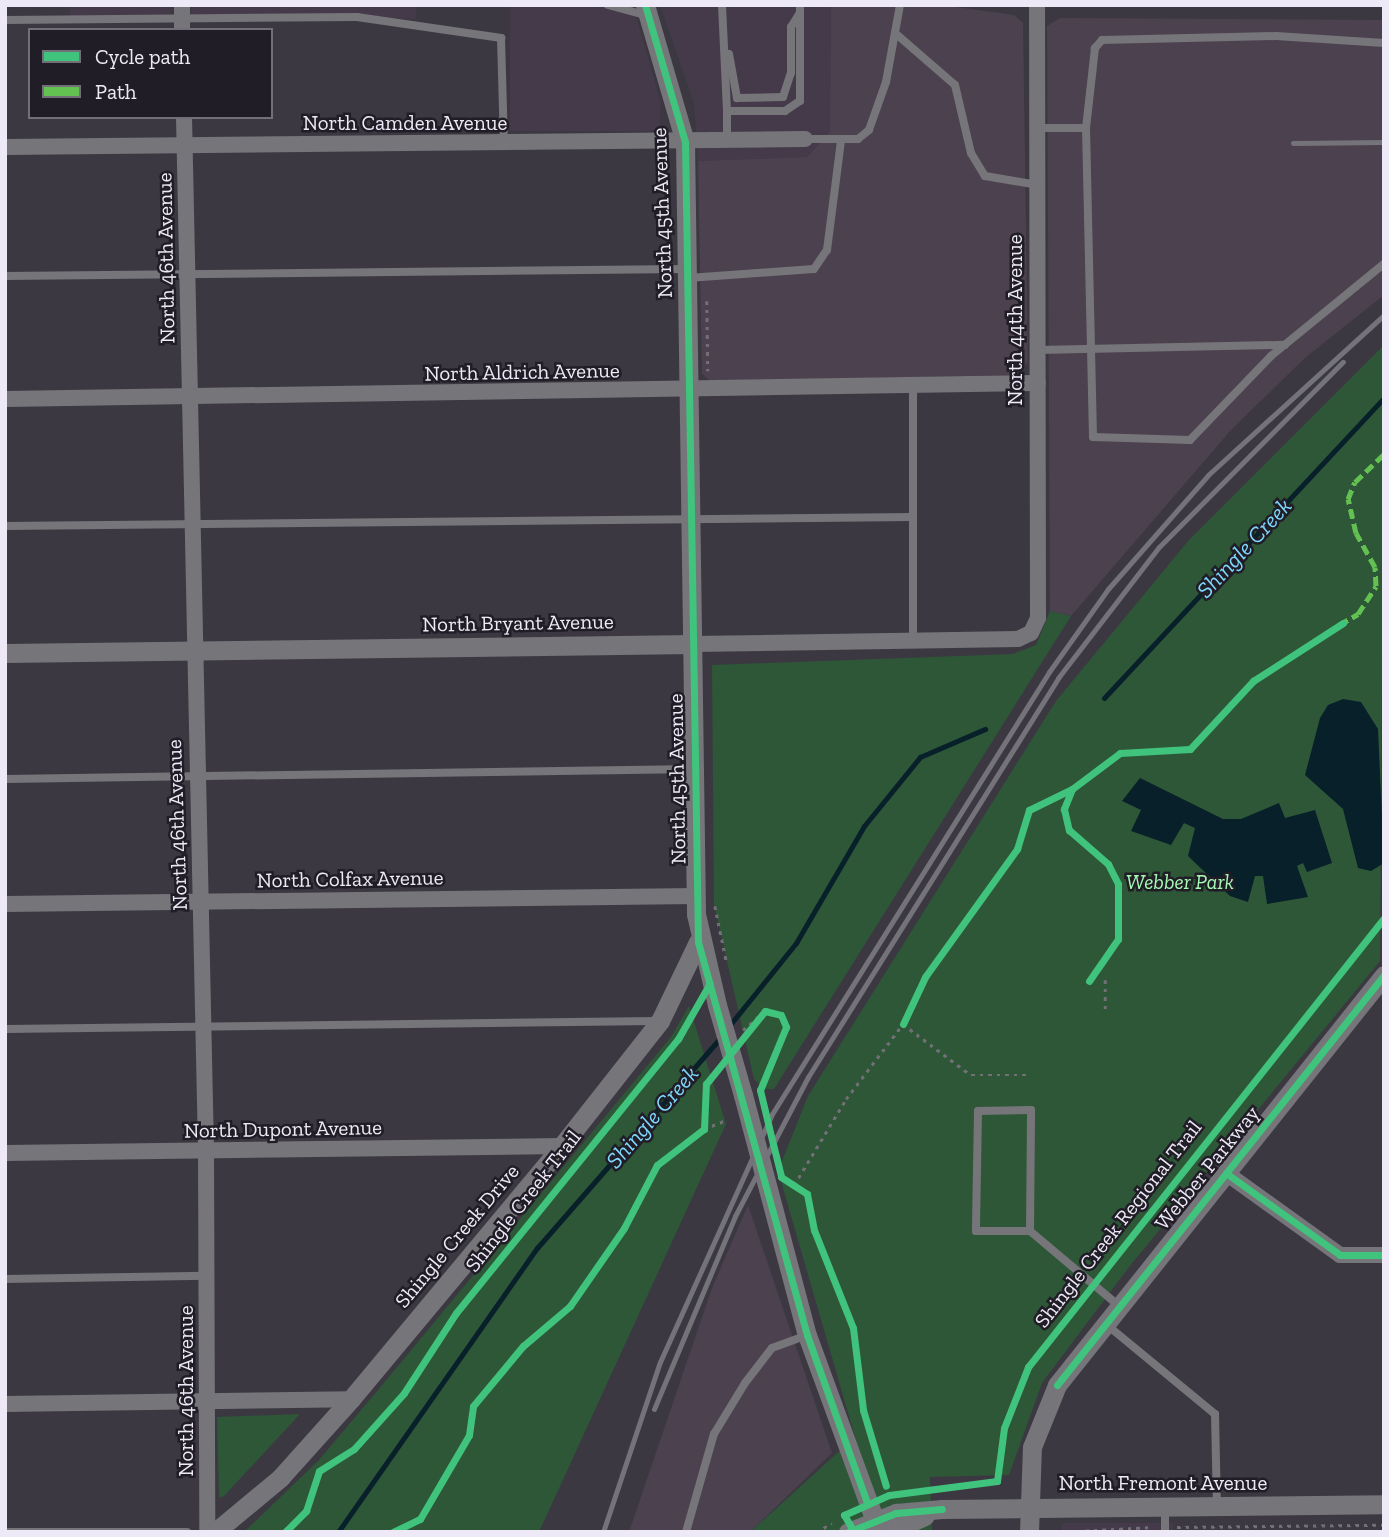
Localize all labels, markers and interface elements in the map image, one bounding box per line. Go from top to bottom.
legend [28,28,273,119]
text: Cycle path [95,44,190,69]
text: Path [95,79,137,104]
street label: North Camden Avenue [302,110,508,136]
street label: North 45th Avenue [646,127,678,299]
street label: North 46th Avenue [152,172,180,344]
street label: North 44th Avenue [1002,234,1028,406]
street label: North Aldrich Avenue [423,358,621,386]
water label: Shingle Creek [1191,492,1297,604]
street label: North Bryant Avenue [422,609,614,637]
street label: North 45th Avenue [663,693,691,865]
street label: North 46th Avenue [161,738,193,912]
street label: North Colfax Avenue [256,865,444,893]
park label: Webber Park [1126,869,1234,895]
water label: Shingle Creek [600,1060,704,1174]
street label: Webber Parkway [1149,1101,1265,1235]
street label: North Dupont Avenue [183,1115,383,1143]
street label: Shingle Creek Regional Trail [1029,1115,1207,1333]
street label: Shingle Creek Trail [460,1125,586,1277]
street label: Shingle Creek Drive [390,1159,524,1313]
street label: North 46th Avenue [173,1305,199,1477]
street label: North Fremont Avenue [1058,1470,1268,1496]

